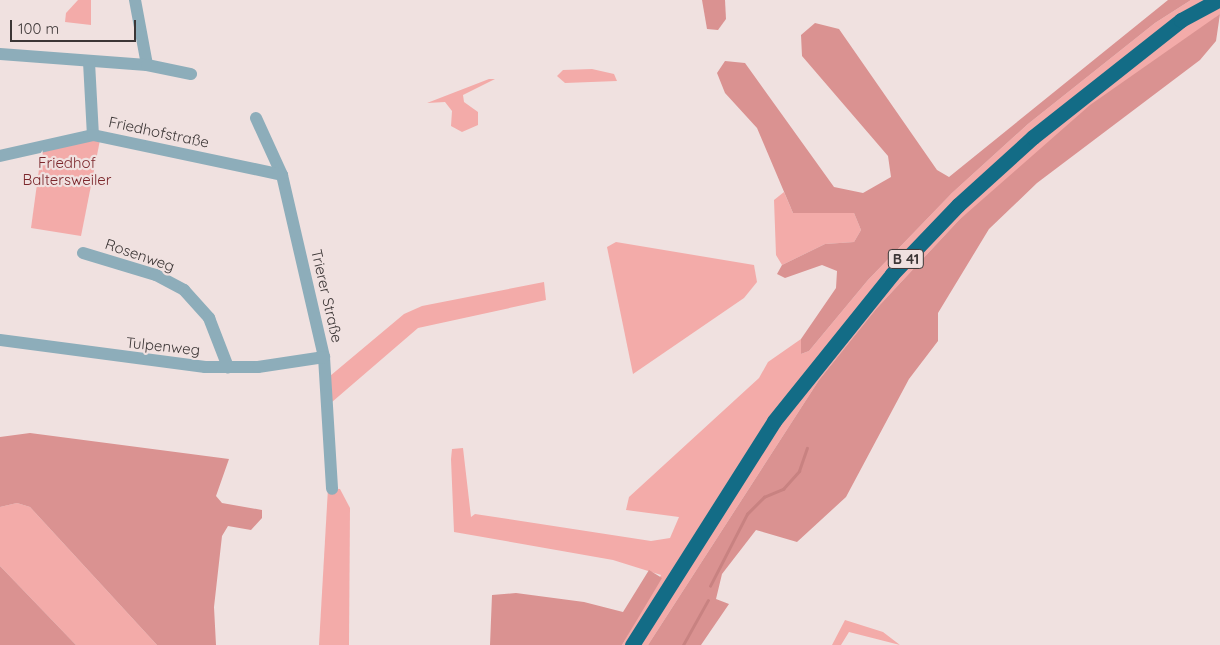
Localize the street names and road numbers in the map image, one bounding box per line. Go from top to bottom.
street label: Friedhofstraße [107,113,211,151]
street label: Rosenweg [103,235,177,275]
street label: Trierer Straße [308,248,346,344]
road number: B 41 [887,248,925,270]
street label: Tulpenweg [125,333,201,359]

